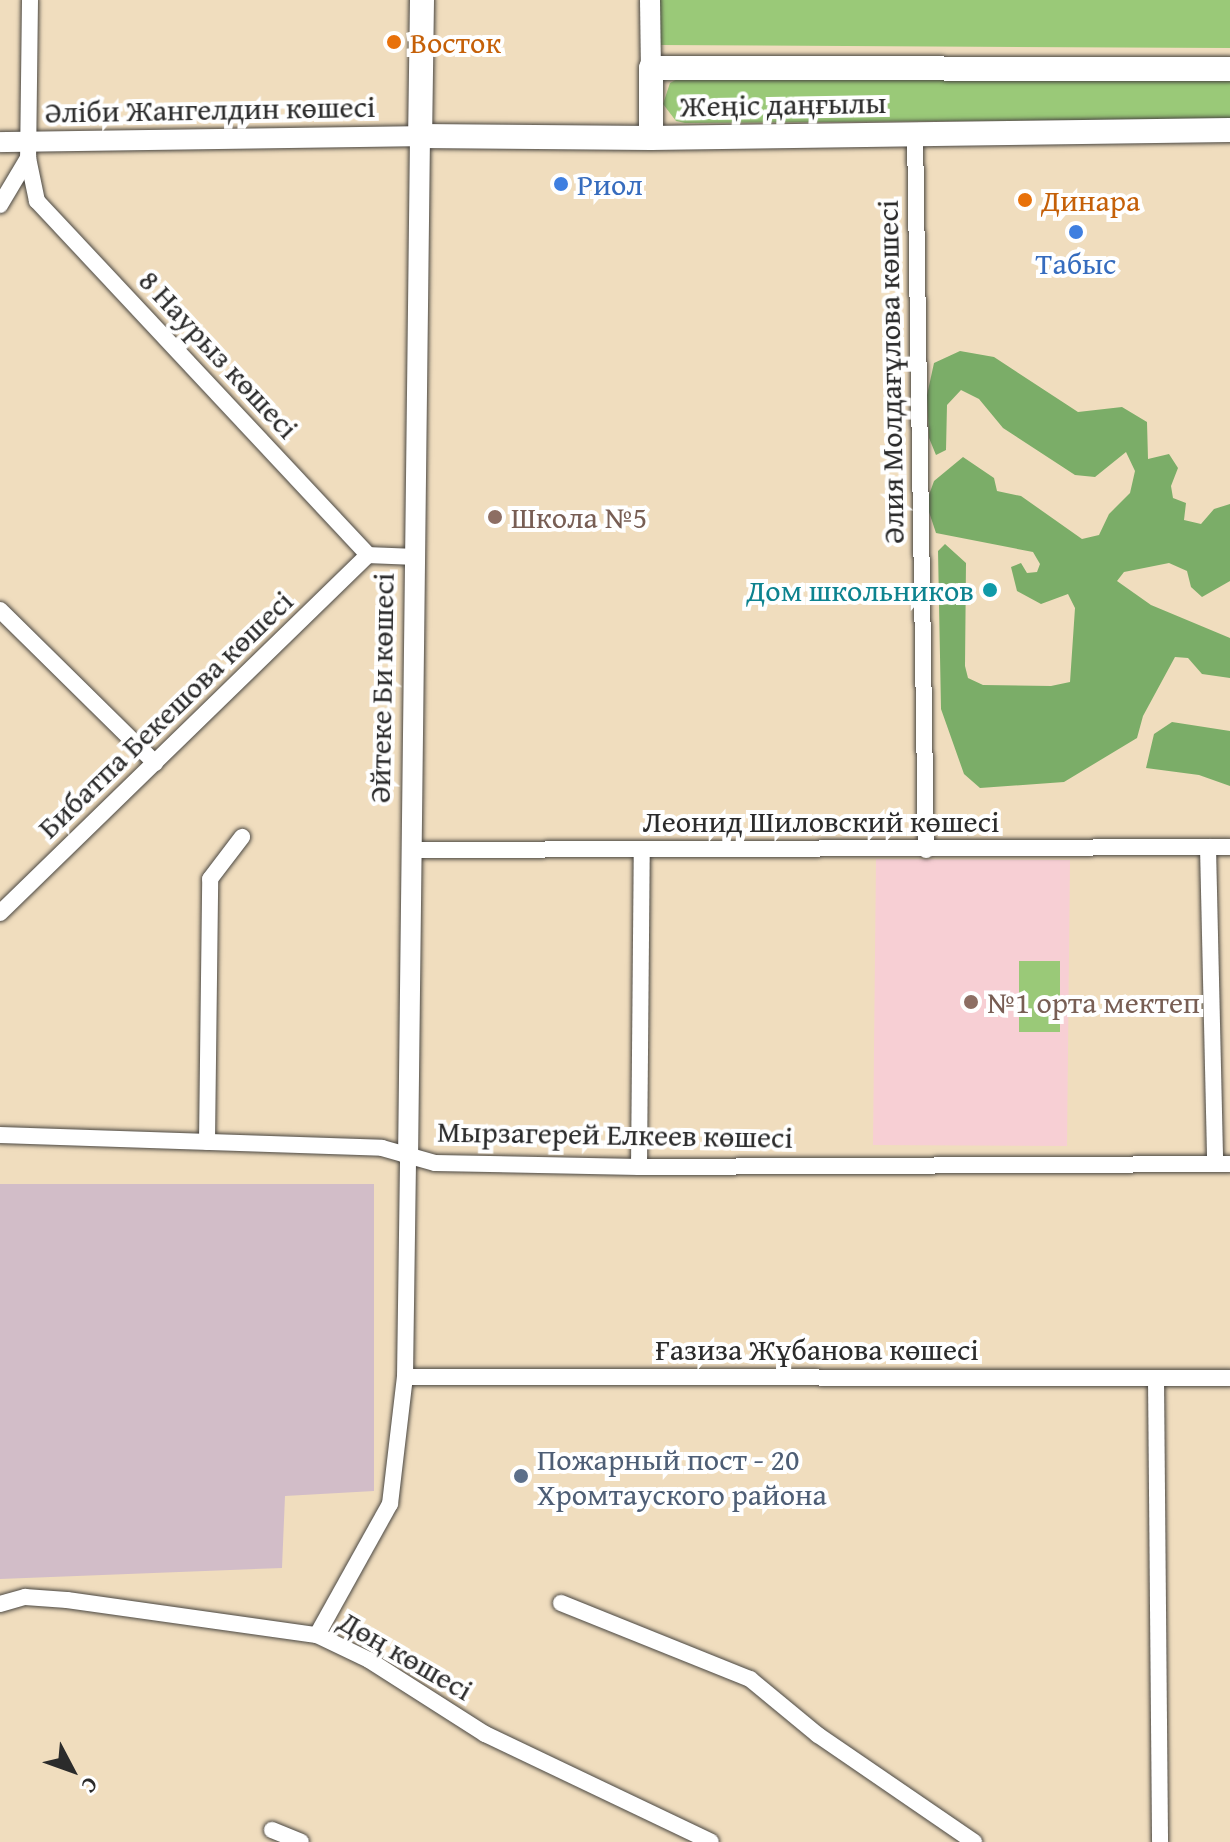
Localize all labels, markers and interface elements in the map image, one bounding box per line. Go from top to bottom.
place label: Восток [410,24,501,60]
marker: Восток [385,33,403,51]
street label: Жеңіс даңғылы [679,84,887,124]
street label: Әліби Жангелдин көшесі [44,88,376,130]
place label: Риол [577,166,643,202]
marker: Риол [552,175,570,193]
place label: Динара [1041,182,1140,218]
marker: Динара [1016,191,1034,209]
street label: Әлия Молдағұлова көшесі [869,200,911,544]
marker: Табыс [1067,223,1085,241]
place label: Табыс [1036,245,1116,281]
street label: 8 Наурыз көшесі [132,262,306,446]
place label: Школа №5 [511,499,647,535]
marker: Школа №5 [486,508,504,526]
street label: Әйтеке Би көшесі [361,572,401,804]
place label: Дом школьников [746,572,974,608]
marker: Дом школьников [981,581,999,599]
street label: Бибатпа Бекешова көшесі [30,583,300,845]
street label: Леонид Шиловский көшесі [643,803,999,839]
place label: №1 орта мектеп [987,984,1200,1020]
marker: №1 орта мектеп [962,993,980,1011]
street label: Мырзагерей Елкеев көшесі [437,1113,793,1155]
street label: Ғазиза Жұбанова көшесі [655,1331,979,1367]
place label: Пожарный пост - 20 Хромтауского района [537,1441,827,1512]
marker: Пожарный пост - 20 Хромтауского района [512,1467,530,1485]
street label: Дөң көшесі [333,1602,479,1708]
north arrow [32,1730,112,1810]
text: С [74,1771,106,1801]

